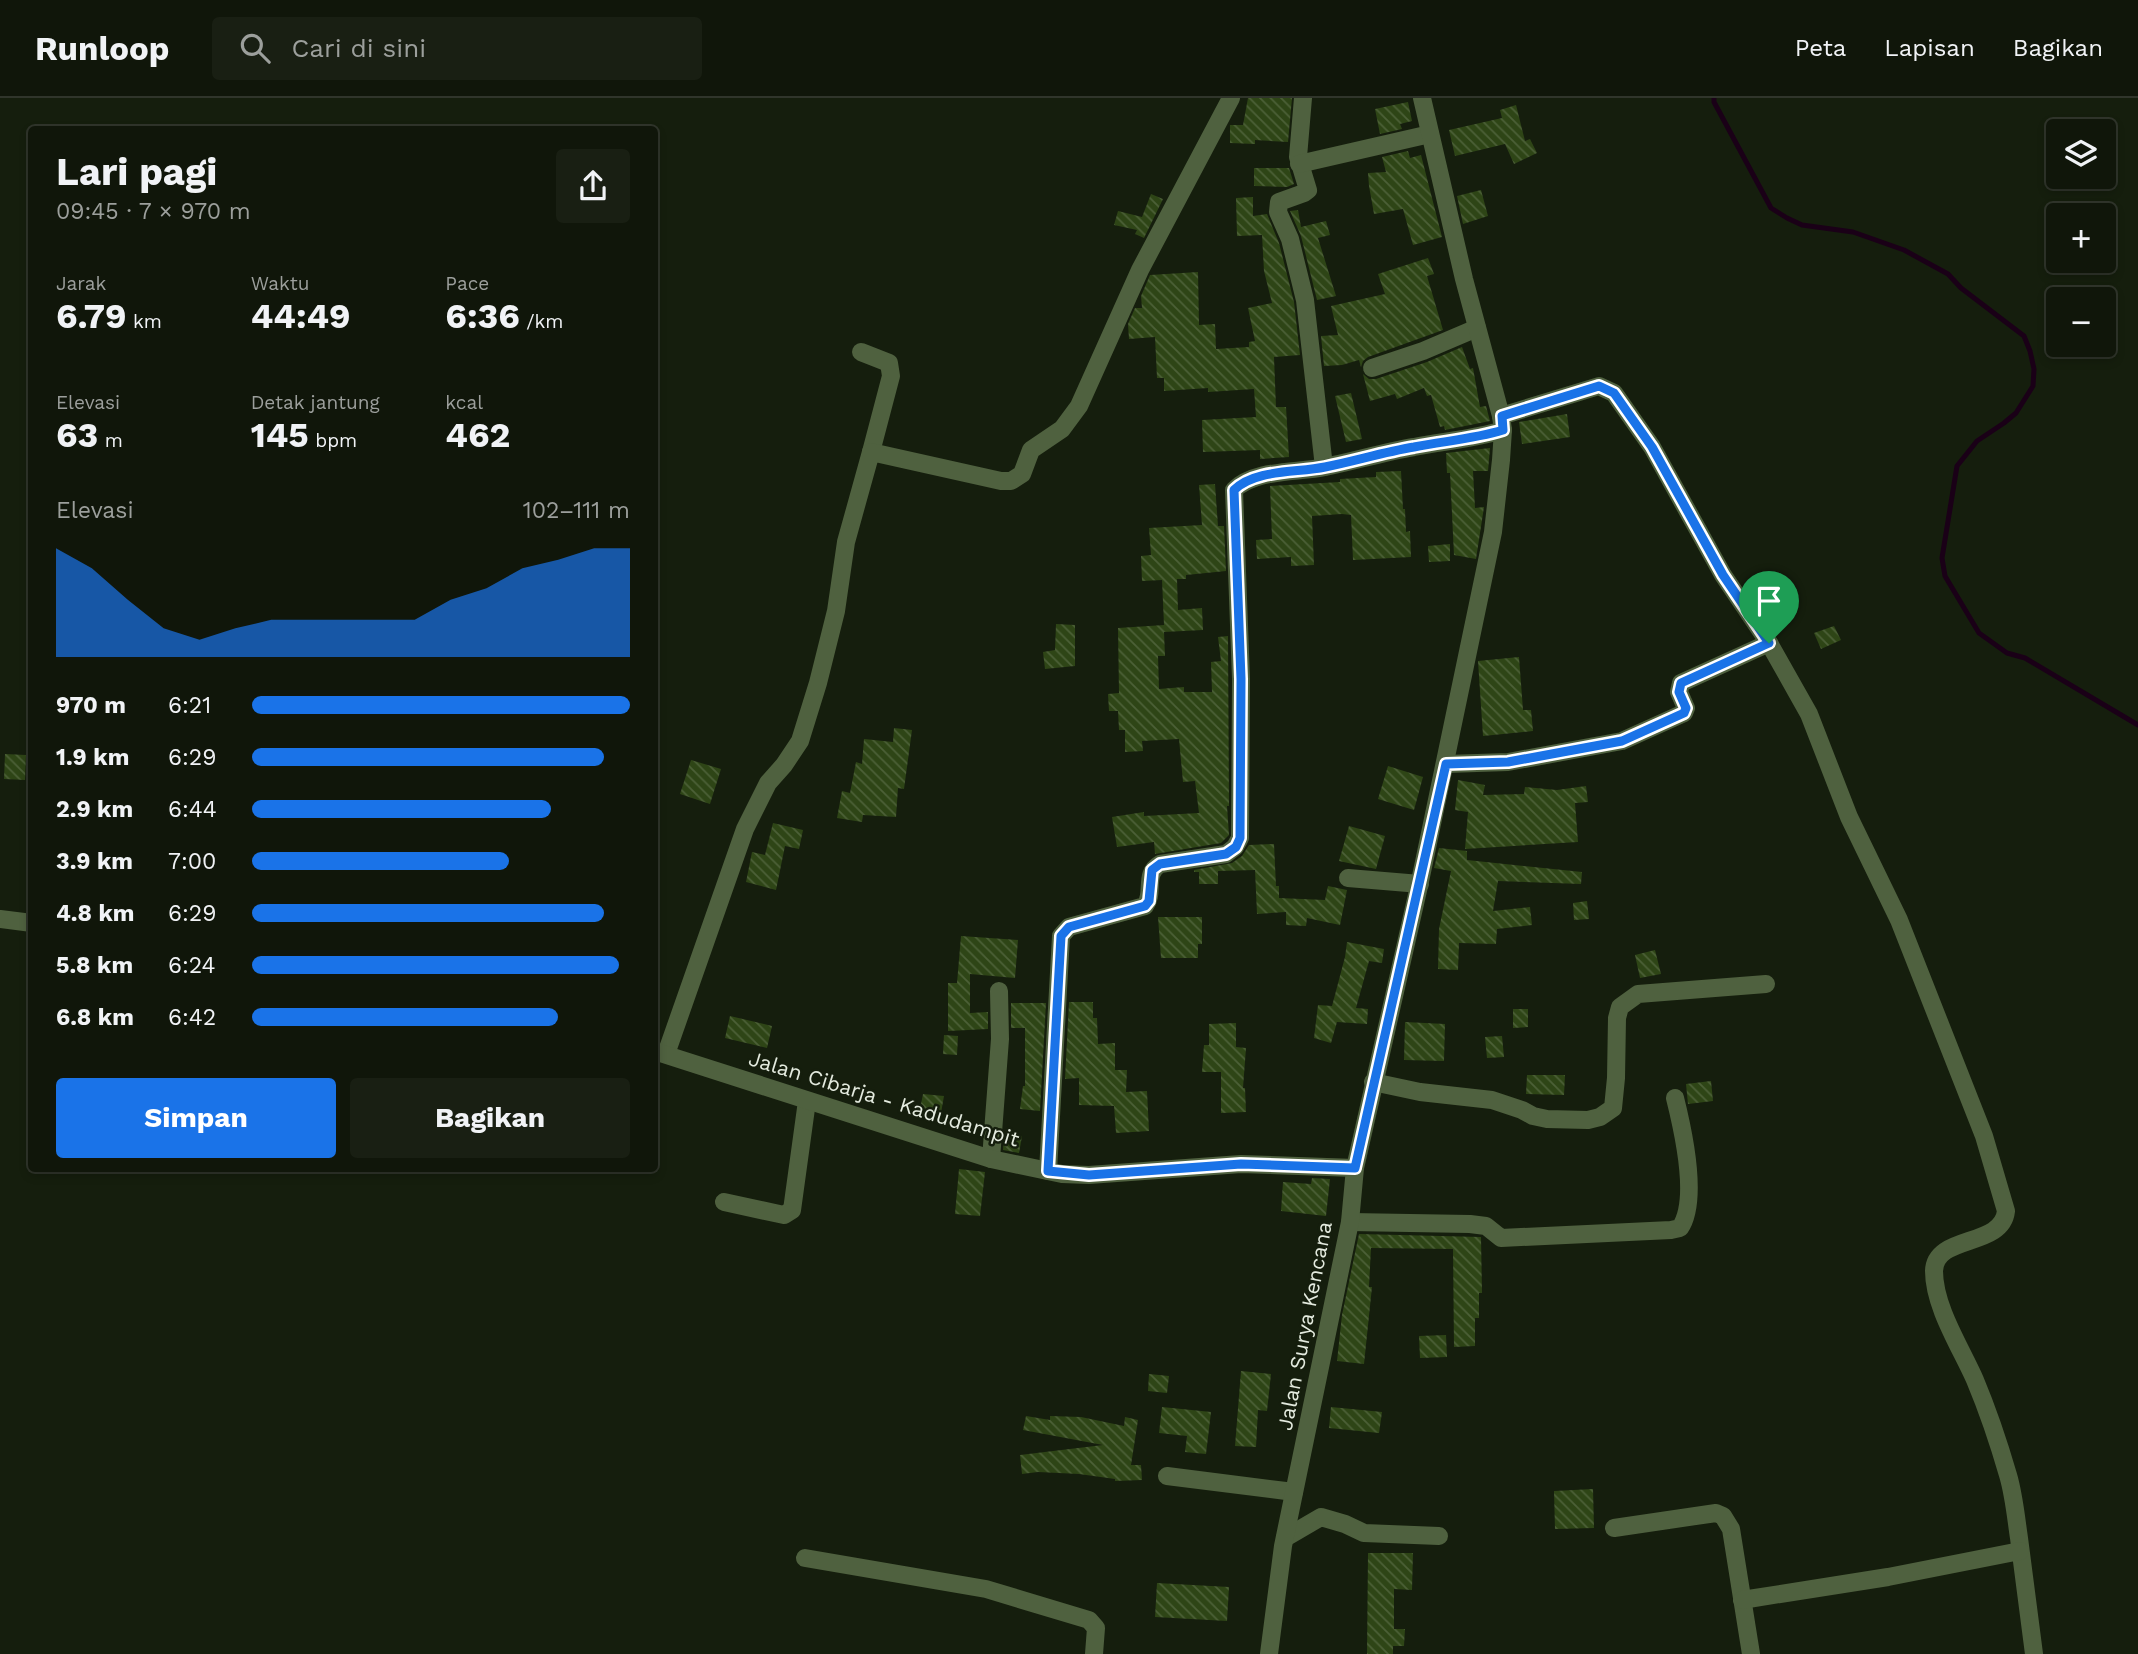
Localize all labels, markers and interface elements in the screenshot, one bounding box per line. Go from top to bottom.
search box [212,17,702,80]
text: Runloop [35,29,170,68]
icon: search [236,29,274,67]
text: Cari di sini [292,33,426,63]
text: Peta [1795,34,1846,62]
text: Lapisan [1884,34,1975,62]
text: Bagikan [2013,34,2103,62]
map controls [2046,119,2116,357]
button: layers [2046,119,2116,189]
button: share [556,149,630,223]
text: Lari pagi [56,150,217,194]
text: 09:45 · 7 × 970 m [56,198,251,225]
button: + [2046,203,2116,273]
text: Jarak [56,272,106,295]
text: Waktu [251,272,309,295]
text: Pace [445,272,489,295]
button: − [2046,287,2116,357]
text: 6.79 [56,295,127,337]
text: 44:49 [251,295,351,337]
text: 6:36 [445,295,520,337]
text: km [127,310,162,333]
text: /km [520,310,563,333]
text: Elevasi [56,391,120,414]
text: Detak jantung [251,391,380,414]
text: kcal [445,391,483,414]
text: 63 [56,414,98,456]
text: 145 [251,414,309,456]
text: 462 [445,414,510,456]
text: m [98,429,123,452]
text: bpm [309,429,357,452]
text: Elevasi [56,497,134,524]
text: 102–111 m [523,497,630,524]
pin [1739,571,1799,643]
icon: arrive [1750,582,1788,620]
text: 970 m [56,692,126,719]
text: 6:21 [168,692,211,719]
text: 1.9 km [56,744,129,771]
text: 6:29 [168,744,216,771]
text: 2.9 km [56,796,133,823]
text: 6:44 [168,796,217,823]
text: 3.9 km [56,848,133,875]
text: 7:00 [168,848,216,875]
text: 4.8 km [56,900,134,927]
text: 6:29 [168,900,216,927]
text: 5.8 km [56,952,133,979]
text: 6:24 [168,952,216,979]
text: 6.8 km [56,1004,134,1031]
text: 6:42 [168,1004,216,1031]
street label: Jalan Cibarja - Kadudampit [746,1045,1023,1152]
button: Simpan [56,1078,336,1158]
button: Bagikan [350,1078,630,1158]
street label: Jalan Surya Kencana [1272,1219,1337,1433]

